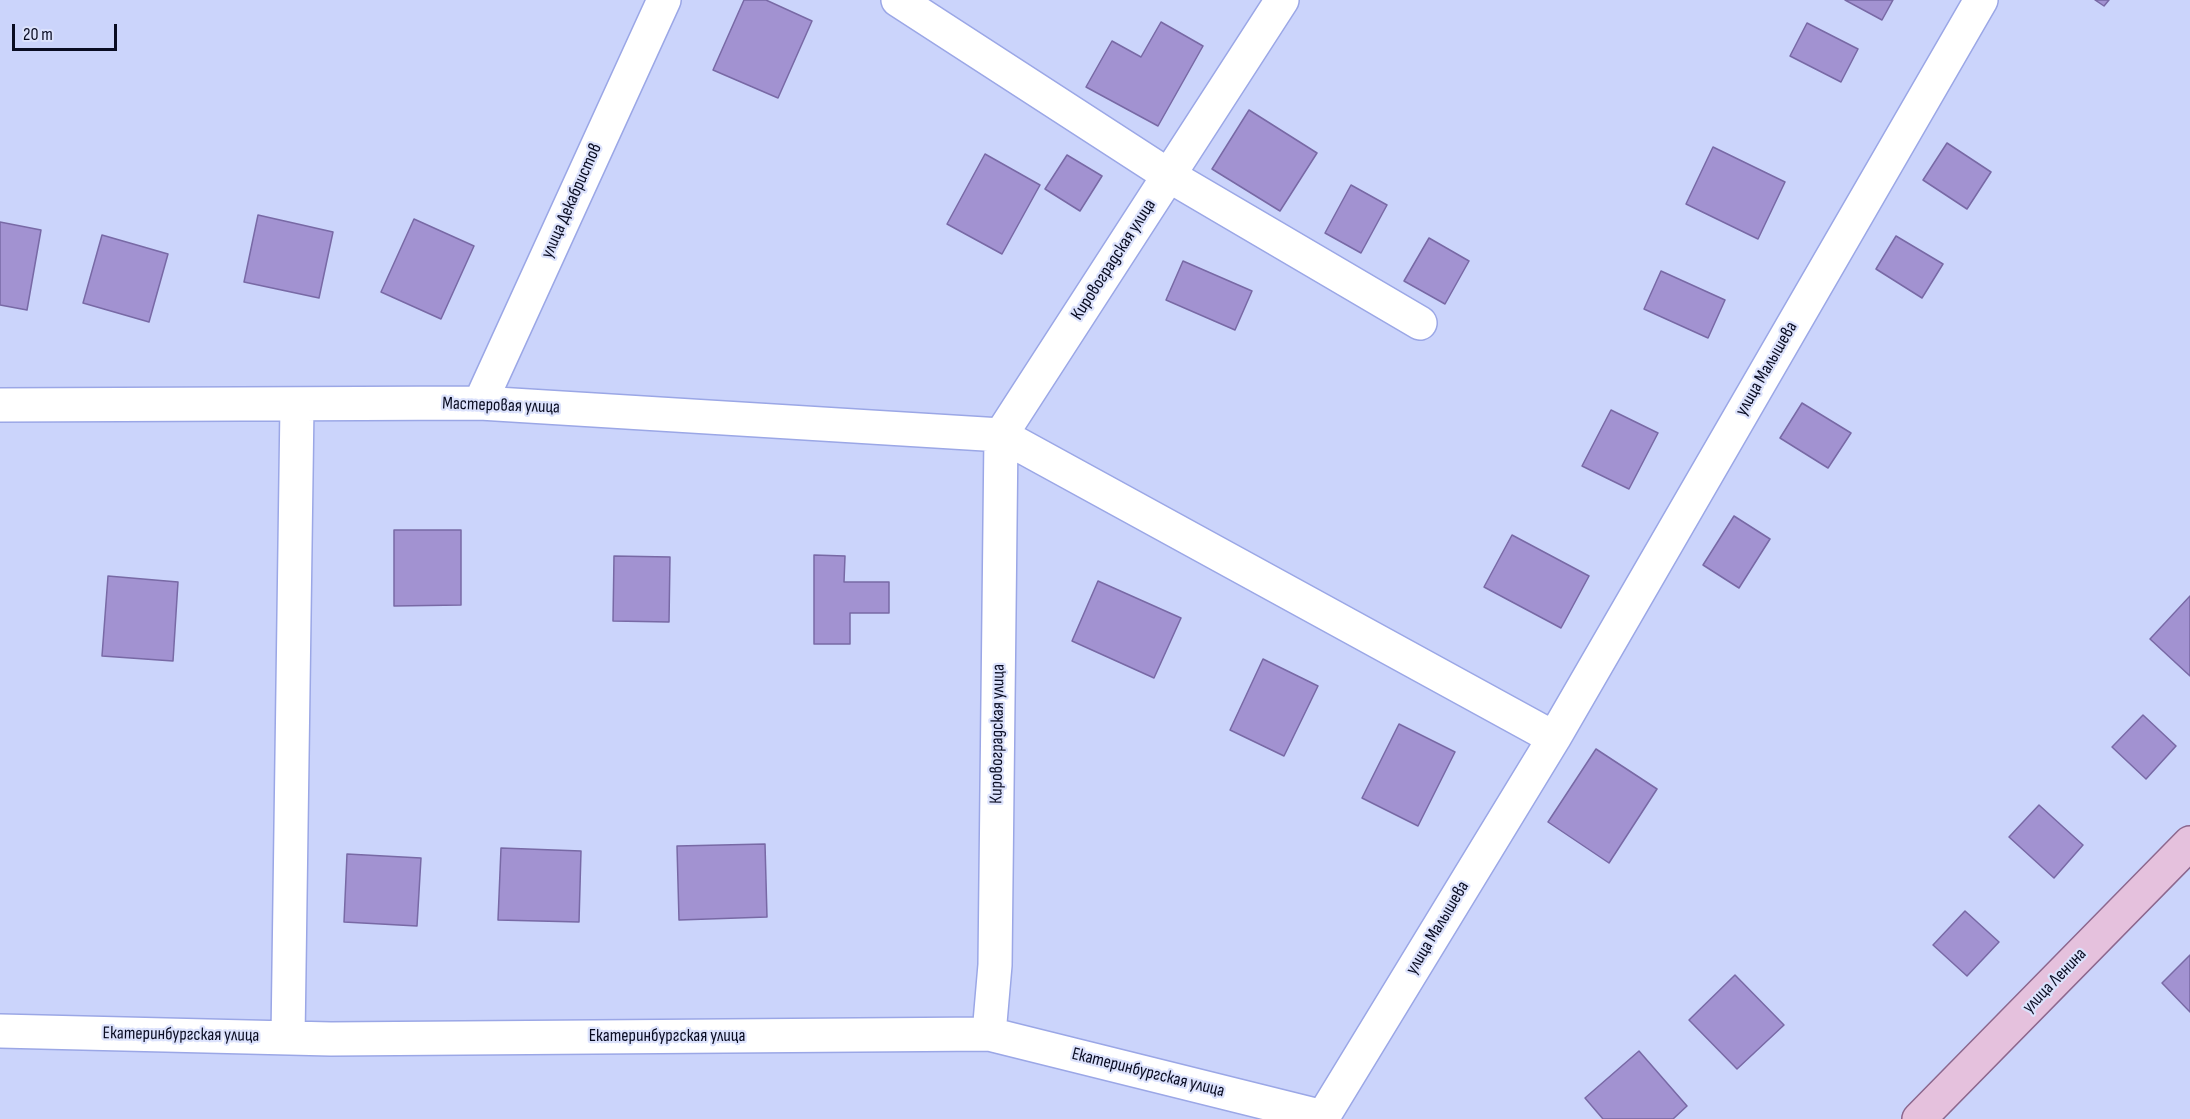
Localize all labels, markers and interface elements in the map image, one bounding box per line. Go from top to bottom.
scale bar [15,12,120,50]
text: 20 m [23,24,53,45]
street label: улица Декабристов [537,140,607,262]
street label: Кировоградская улица [1067,195,1161,325]
street label: улица Малышева [1731,318,1803,420]
street label: Мастеровая улица [442,393,560,419]
street label: Кировоградская улица [986,664,1010,804]
street label: улица Малышева [1402,877,1474,979]
street label: улица Ленина [2019,944,2091,1018]
street label: Екатеринбургская улица [103,1023,259,1047]
street label: Екатеринбургская улица [589,1025,745,1047]
street label: Екатеринбургская улица [1069,1044,1227,1102]

